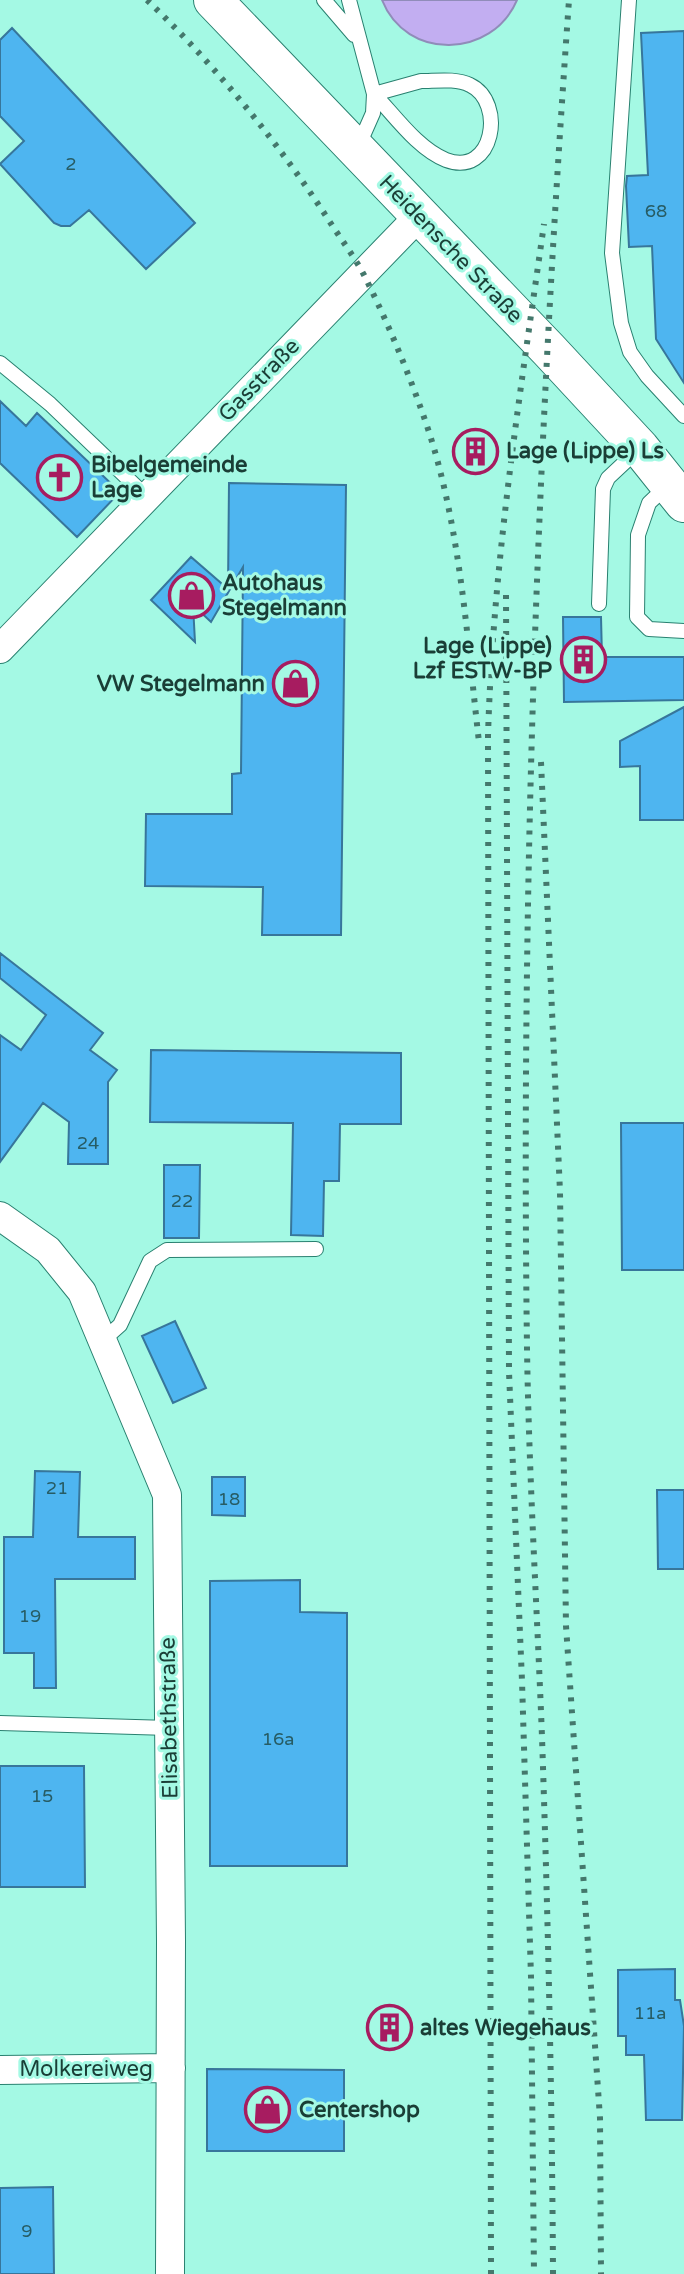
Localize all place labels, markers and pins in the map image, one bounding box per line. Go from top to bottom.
building icon: Lage (Lippe) Ls [451,427,499,475]
place label: Lage (Lippe) Ls [506,438,664,464]
place label: Bibelgemeinde Lage [91,452,248,503]
church icon: Bibelgemeinde Lage [36,454,84,502]
place label: Autohaus Stegelmann [222,570,347,621]
shop icon: Autohaus Stegelmann [167,572,215,620]
place label: Lage (Lippe) Lzf ESTW-BP [413,633,552,684]
building icon: Lage (Lippe) Lzf ESTW-BP [559,635,607,683]
shop icon: VW Stegelmann [272,660,320,708]
place label: VW Stegelmann [97,671,265,697]
building icon: altes Wiegehaus [365,2004,413,2052]
place label: altes Wiegehaus [420,2015,591,2041]
shop icon: Centershop [244,2086,292,2134]
place label: Centershop [299,2097,420,2123]

